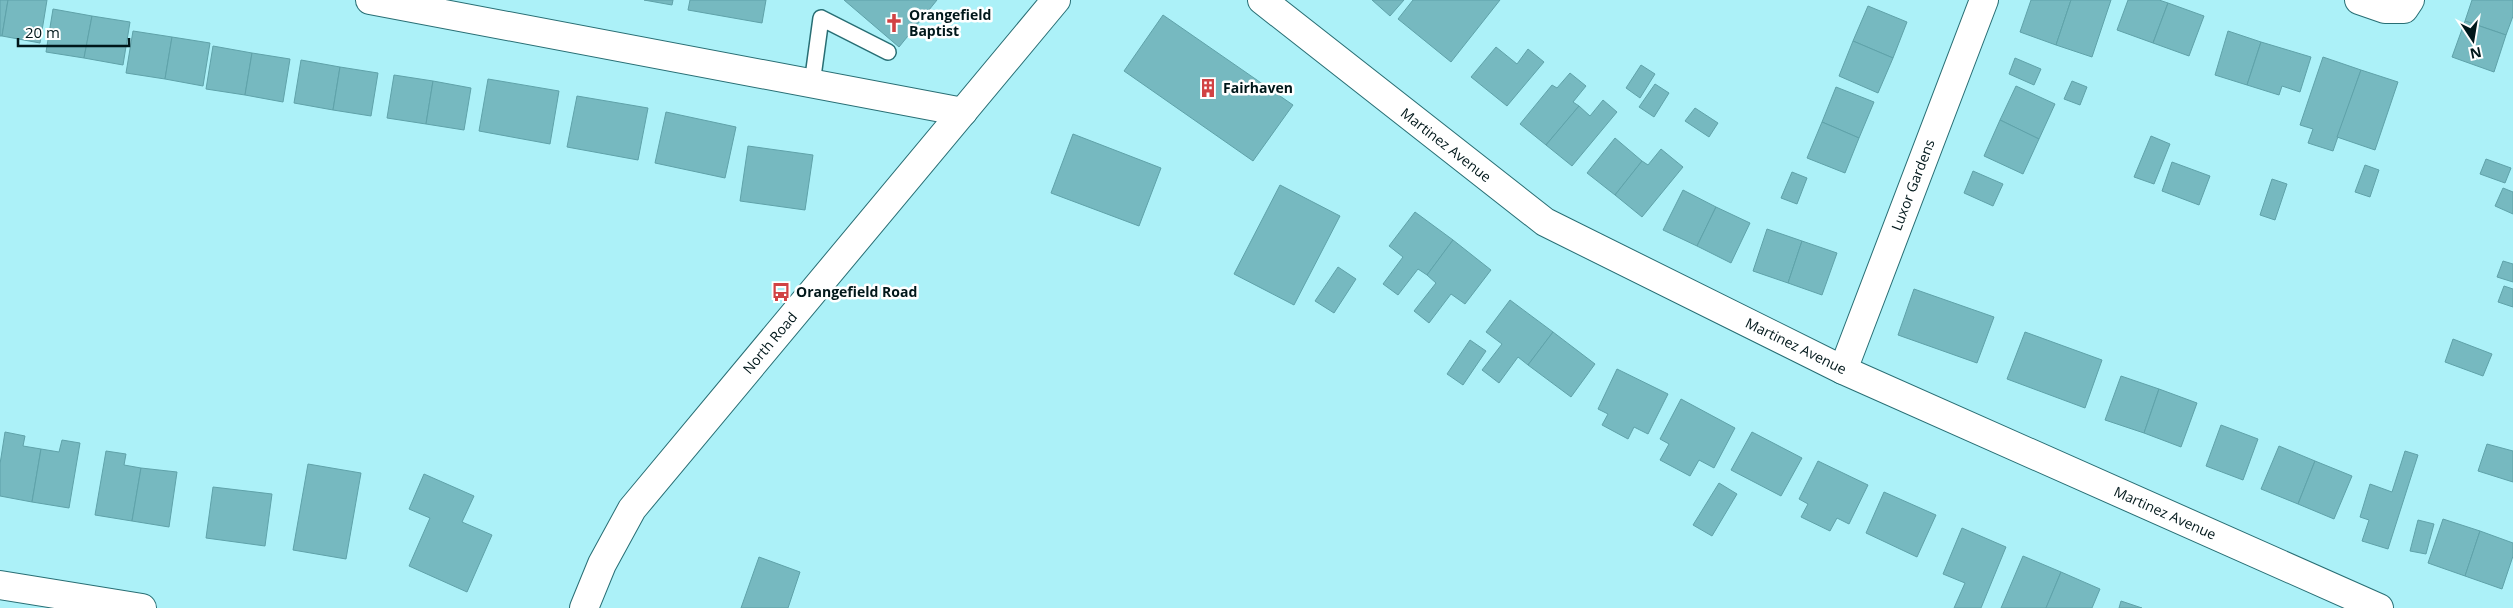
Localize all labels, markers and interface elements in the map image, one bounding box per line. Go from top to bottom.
place label: Orangefield Baptist [909,5,991,40]
church icon: Orangefield Baptist [883,12,905,34]
scale bar [18,15,129,47]
north arrow [2448,15,2498,65]
text: 20 m [25,22,60,42]
text: N [2468,43,2483,64]
building icon: Fairhaven [1197,77,1219,99]
place label: Fairhaven [1223,78,1293,97]
street label: Martinez Avenue [1397,103,1496,186]
street label: Luxor Gardens [1886,136,1939,233]
bus stop icon: Orangefield Road [770,281,792,303]
place label: Orangefield Road [796,282,917,301]
street label: North Road [738,308,801,378]
street label: Martinez Avenue [1743,313,1850,378]
street label: Martinez Avenue [2111,481,2219,544]

